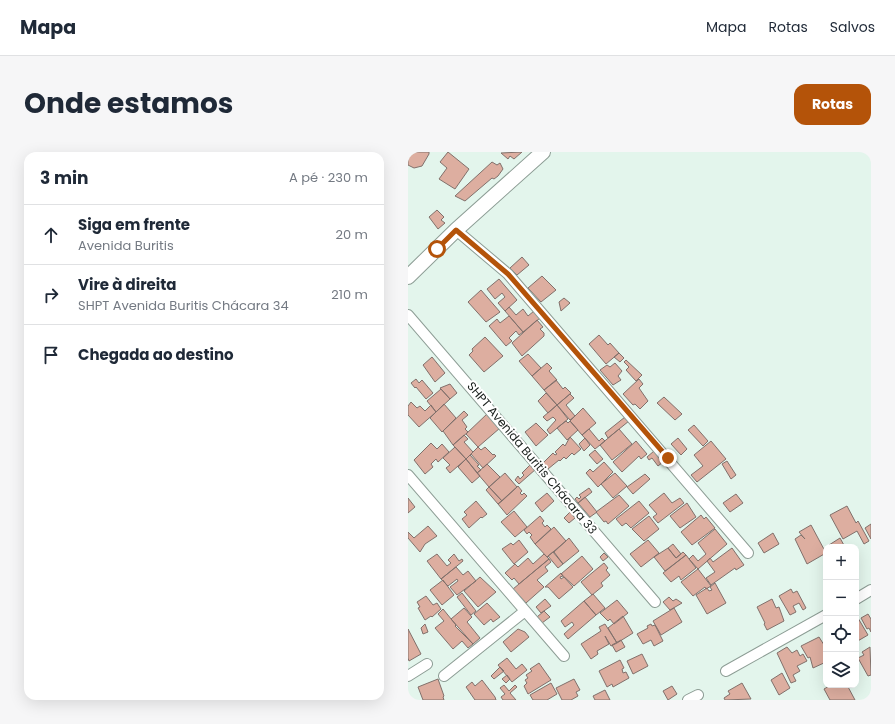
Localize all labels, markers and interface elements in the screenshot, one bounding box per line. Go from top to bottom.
text: Mapa [20,14,76,41]
text: Mapa [706,17,746,37]
text: Rotas [768,17,808,37]
text: Salvos [830,17,875,37]
text: Onde estamos [24,84,233,123]
button: Rotas [794,84,871,125]
text: 3 min [40,166,88,190]
text: A pé · 230 m [289,168,368,187]
text: Siga em frente [78,214,190,235]
icon: ahead [40,224,62,246]
text: 20 m [335,225,368,244]
text: Avenida Buritis [78,236,174,255]
route start [428,240,446,258]
text: Vire à direita [78,274,177,295]
icon: right [40,284,62,306]
text: 210 m [331,285,368,304]
text: SHPT Avenida Buritis Chácara 34 [78,296,289,315]
icon: arrive [40,344,62,366]
text: Chegada ao destino [78,344,234,365]
street label: SHPT Avenida Buritis Chácara 33 [464,378,601,537]
route end [659,449,677,467]
map controls [823,544,859,688]
button: + [823,544,859,580]
button: − [823,580,859,616]
button: locate [823,616,859,652]
button: layers [823,652,859,688]

